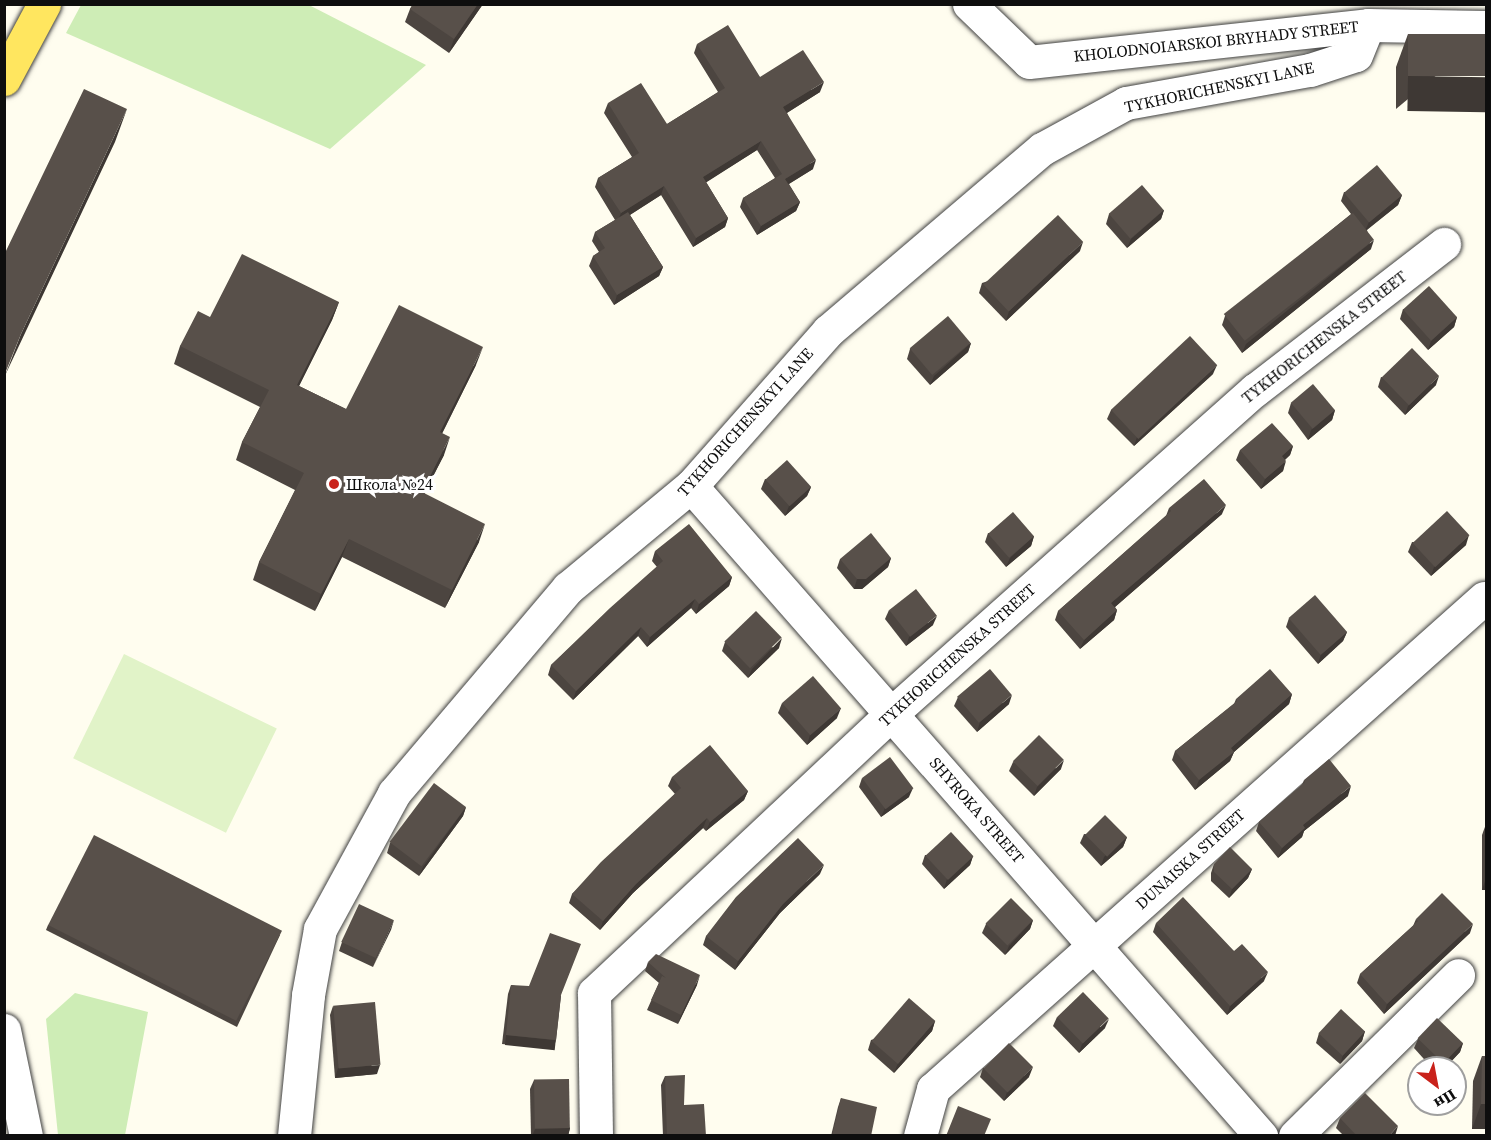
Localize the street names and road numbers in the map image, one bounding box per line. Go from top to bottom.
street label: KHOLODNOIARSKOI BRYHADY STREET [1072,16,1360,66]
street label: TYKHORICHENSKYI LANE [1123,58,1315,116]
street label: TYKHORICHENSKA STREET [1238,267,1410,407]
street label: TYKHORICHENSKYI LANE [673,344,817,500]
street label: TYKHORICHENSKA STREET [875,580,1039,730]
street label: SHYROKA STREET [926,753,1028,867]
street label: DUNAISKA STREET [1131,805,1249,913]

